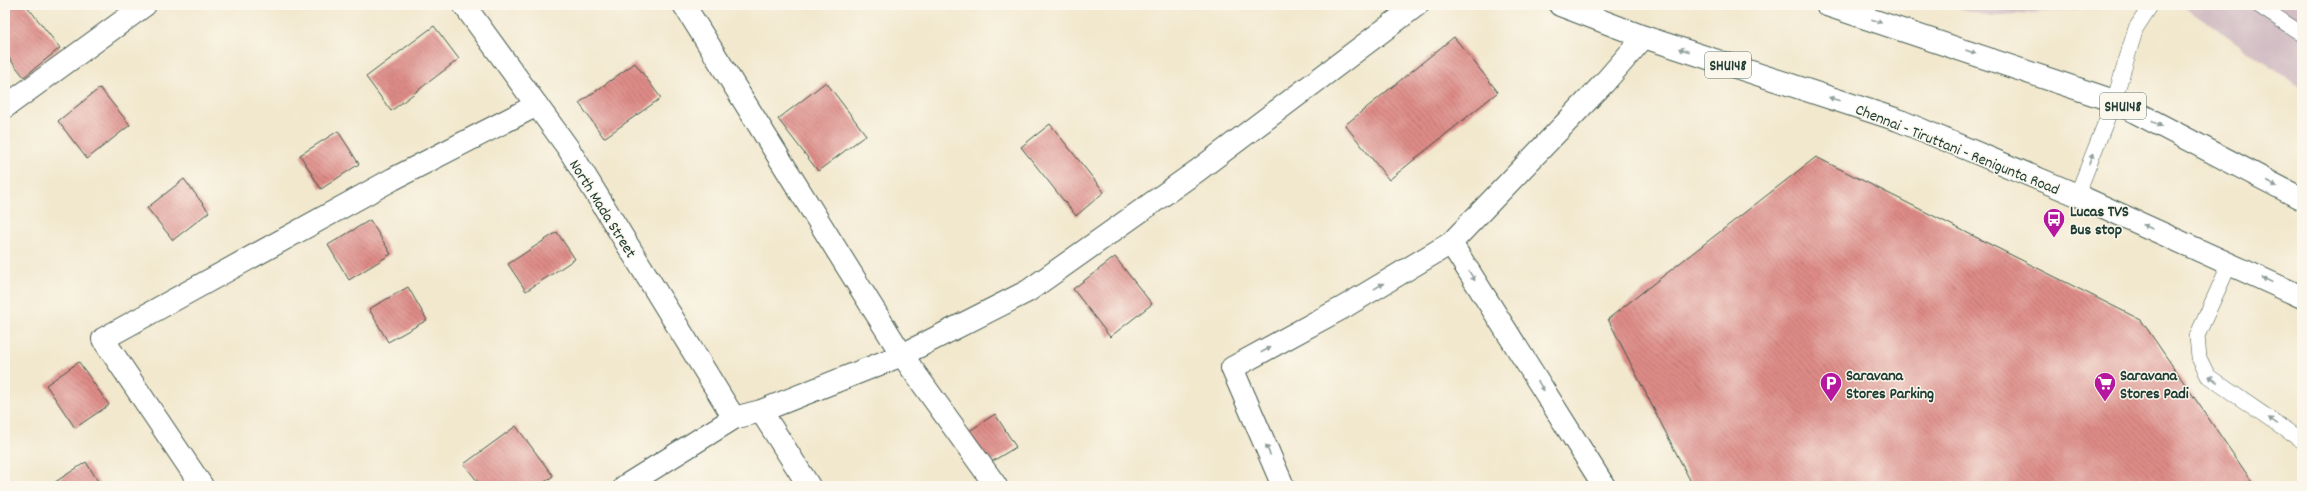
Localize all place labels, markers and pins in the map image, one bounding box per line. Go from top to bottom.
place label: Lucas TVS Bus stop [2070,201,2129,242]
bus stop icon: Lucas TVS Bus stop [2041,206,2067,239]
place label: Saravana Stores Parking [1846,365,1934,406]
place label: Saravana Stores Padi [2120,365,2189,406]
parking icon: Saravana Stores Parking [1818,370,1844,403]
supermarket icon: Saravana Stores Padi [2092,370,2118,403]

